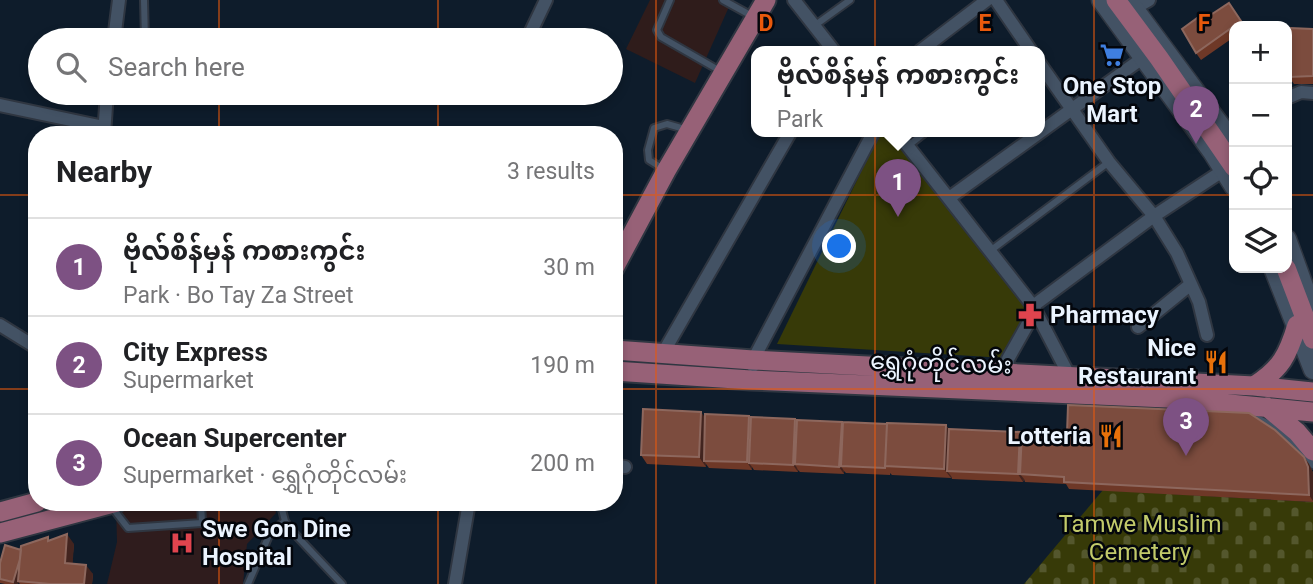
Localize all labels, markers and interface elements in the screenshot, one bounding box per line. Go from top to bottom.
text: D [759,10,773,37]
text: E [979,10,992,37]
text: F [1198,10,1211,37]
map controls [1229,21,1292,273]
button: + [1229,21,1292,84]
search box [28,28,623,105]
supermarket icon: One Stop Mart [1098,41,1126,69]
popup [751,46,1045,137]
icon: search [52,48,90,86]
text: Search here [108,52,245,82]
text: ဗိုလ်စိန်မှန် ကစားကွင်း [777,60,1019,90]
place label: One Stop Mart [1063,72,1161,128]
button: − [1229,84,1292,147]
pin: 2 [1173,86,1219,144]
text: Park [777,106,823,133]
button: locate [1229,147,1292,210]
text: Nearby [56,154,152,189]
text: 3 results [507,158,595,185]
pin: 1 [875,159,921,217]
button: layers [1229,210,1292,273]
your location [822,229,856,263]
text: ဗိုလ်စိန်မှန် ကစားကွင်း [123,236,366,266]
text: 1 [72,254,86,281]
text: 30 m [543,254,595,281]
text: Park · Bo Tay Za Street [123,282,354,309]
pharmacy icon: Pharmacy [1016,301,1044,329]
place label: Pharmacy [1050,301,1160,329]
place label: Nice Restaurant [1078,334,1196,390]
text: City Express [123,337,268,367]
street label: ရွှေဂုံတိုင်လမ်း [870,345,1012,384]
restaurant icon: Nice Restaurant [1202,348,1230,376]
text: 2 [72,352,86,379]
text: 190 m [530,352,595,379]
text: Supermarket [123,367,254,394]
pin: 3 [1163,398,1209,456]
place label: Lotteria [1007,422,1091,450]
restaurant icon: Lotteria [1097,422,1125,450]
text: Ocean Supercenter [123,423,347,453]
text: 3 [72,450,86,477]
text: 200 m [530,450,595,477]
text: Supermarket · ရွှေဂုံတိုင်လမ်း [123,462,407,489]
park label: Tamwe Muslim Cemetery [1058,510,1222,566]
place label: Swe Gon Dine Hospital [202,515,351,571]
hospital icon: Swe Gon Dine Hospital [168,529,196,557]

